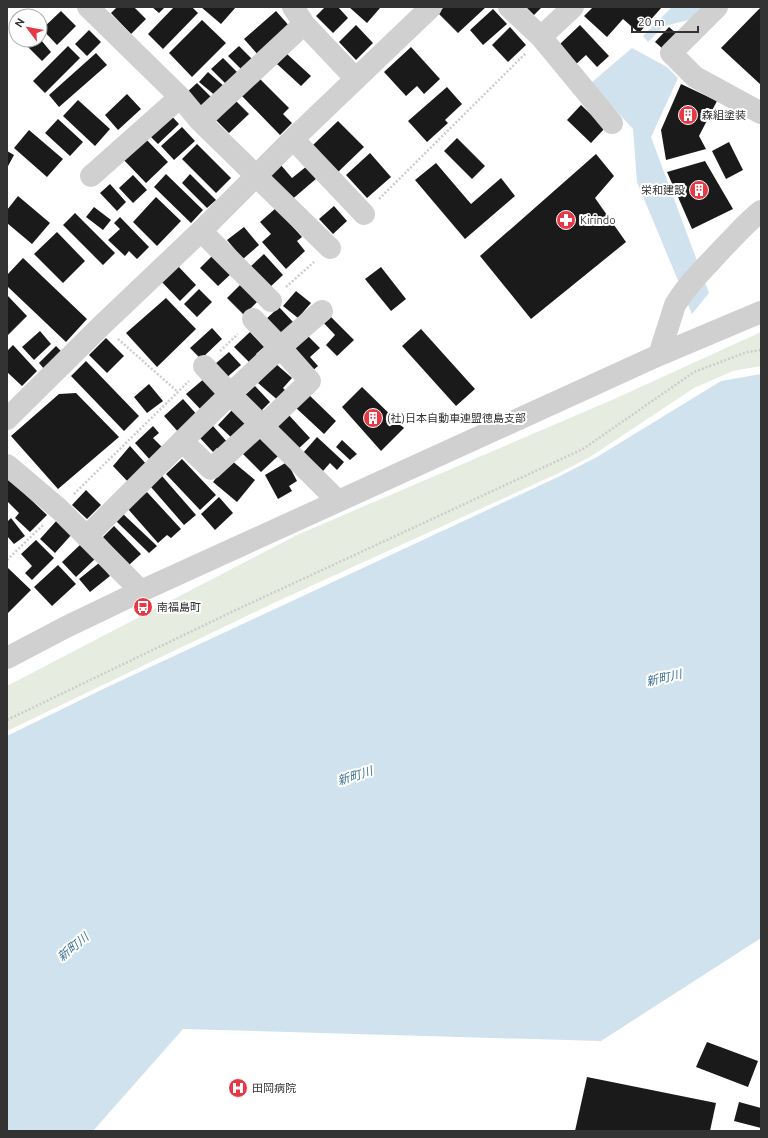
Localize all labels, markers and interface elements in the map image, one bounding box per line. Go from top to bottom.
north arrow [8,8,48,48]
scale bar [632,8,698,34]
text: 20 m [638,15,665,28]
text: N [12,16,27,29]
building icon: 森組塗装 [677,104,699,126]
place label: 森組塗装 [702,109,746,121]
building icon: 栄和建設 [688,179,710,201]
place label: 栄和建設 [641,184,685,196]
pharmacy icon: Kirindo [555,209,577,231]
place label: Kirindo [580,214,616,226]
building icon: (社)日本自動車連盟徳島支部 [362,407,384,429]
place label: (社)日本自動車連盟徳島支部 [387,412,526,425]
bus stop icon: 南福島町 [132,596,154,618]
place label: 南福島町 [157,601,201,613]
water label: 新町川 [645,667,685,688]
water label: 新町川 [336,763,376,787]
water label: 新町川 [55,929,92,963]
hospital icon: 田岡病院 [227,1077,249,1099]
place label: 田岡病院 [252,1082,296,1094]

